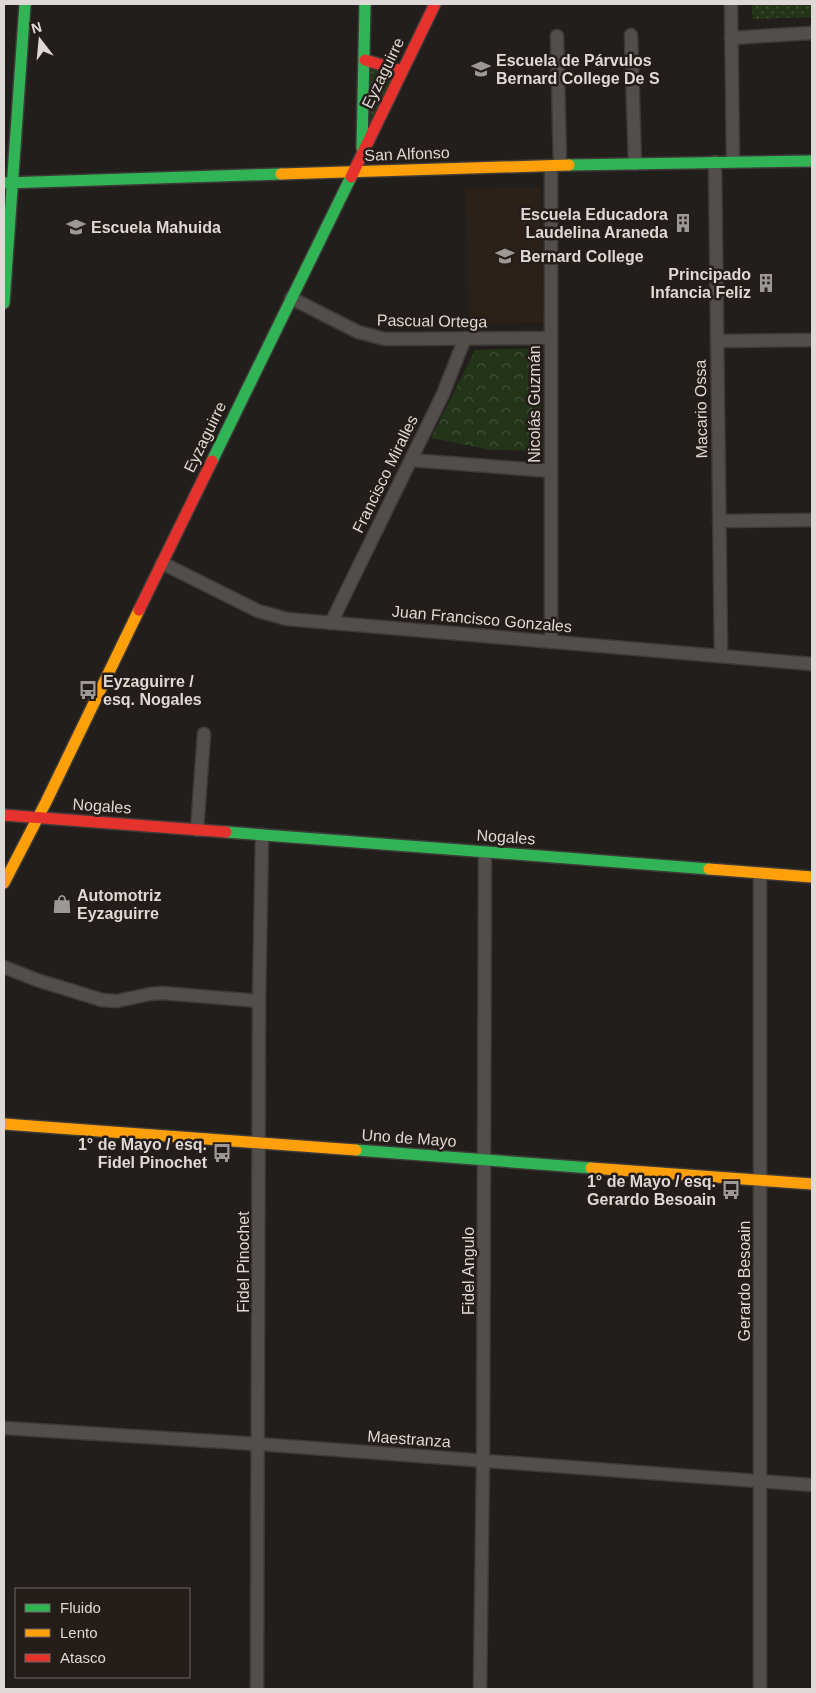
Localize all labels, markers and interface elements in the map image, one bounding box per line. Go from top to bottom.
north arrow [15,15,65,65]
text: N [29,18,43,37]
street label: Eyzaguirre [359,35,407,111]
place label: Escuela de Párvulos Bernard College De S [496,52,660,87]
school or university icon: Escuela de Párvulos Bernard College De S [470,58,492,80]
street label: San Alfonso [364,144,450,164]
place label: Escuela Educadora Laudelina Araneda [520,206,668,241]
building icon: Escuela Educadora Laudelina Araneda [672,212,694,234]
school or university icon: Escuela Mahuida [65,216,87,238]
place label: Escuela Mahuida [91,219,221,236]
school or university icon: Bernard College [494,245,516,267]
place label: Bernard College [520,248,644,265]
place label: Principado Infancia Feliz [651,266,751,301]
building icon: Principado Infancia Feliz [755,272,777,294]
street label: Pascual Ortega [377,312,487,330]
street label: Nicolás Guzmán [526,345,543,463]
street label: Macario Ossa [692,359,710,458]
street label: Eyzaguirre [181,399,229,475]
street label: Francisco Miralles [349,412,421,536]
street label: Juan Francisco Gonzales [391,603,573,635]
place label: Eyzaguirre / esq. Nogales [103,673,202,708]
bus stop icon: Eyzaguirre / esq. Nogales [77,679,99,701]
street label: Nogales [72,795,132,817]
street label: Nogales [476,826,536,848]
place label: Automotriz Eyzaguirre [77,887,161,922]
shop icon: Automotriz Eyzaguirre [51,893,73,915]
street label: Uno de Mayo [361,1126,457,1150]
place label: 1° de Mayo / esq. Fidel Pinochet [78,1136,208,1171]
bus stop icon: 1° de Mayo / esq. Fidel Pinochet [211,1142,233,1164]
place label: 1° de Mayo / esq. Gerardo Besoain [587,1173,716,1208]
bus stop icon: 1° de Mayo / esq. Gerardo Besoain [720,1179,742,1201]
street label: Fidel Pinochet [235,1211,252,1313]
street label: Gerardo Besoain [736,1221,753,1341]
street label: Fidel Angulo [460,1227,477,1315]
street label: Maestranza [367,1428,451,1450]
legend [15,1588,190,1678]
text: Fluido [60,1599,101,1616]
text: Lento [60,1624,98,1641]
text: Atasco [60,1649,106,1666]

